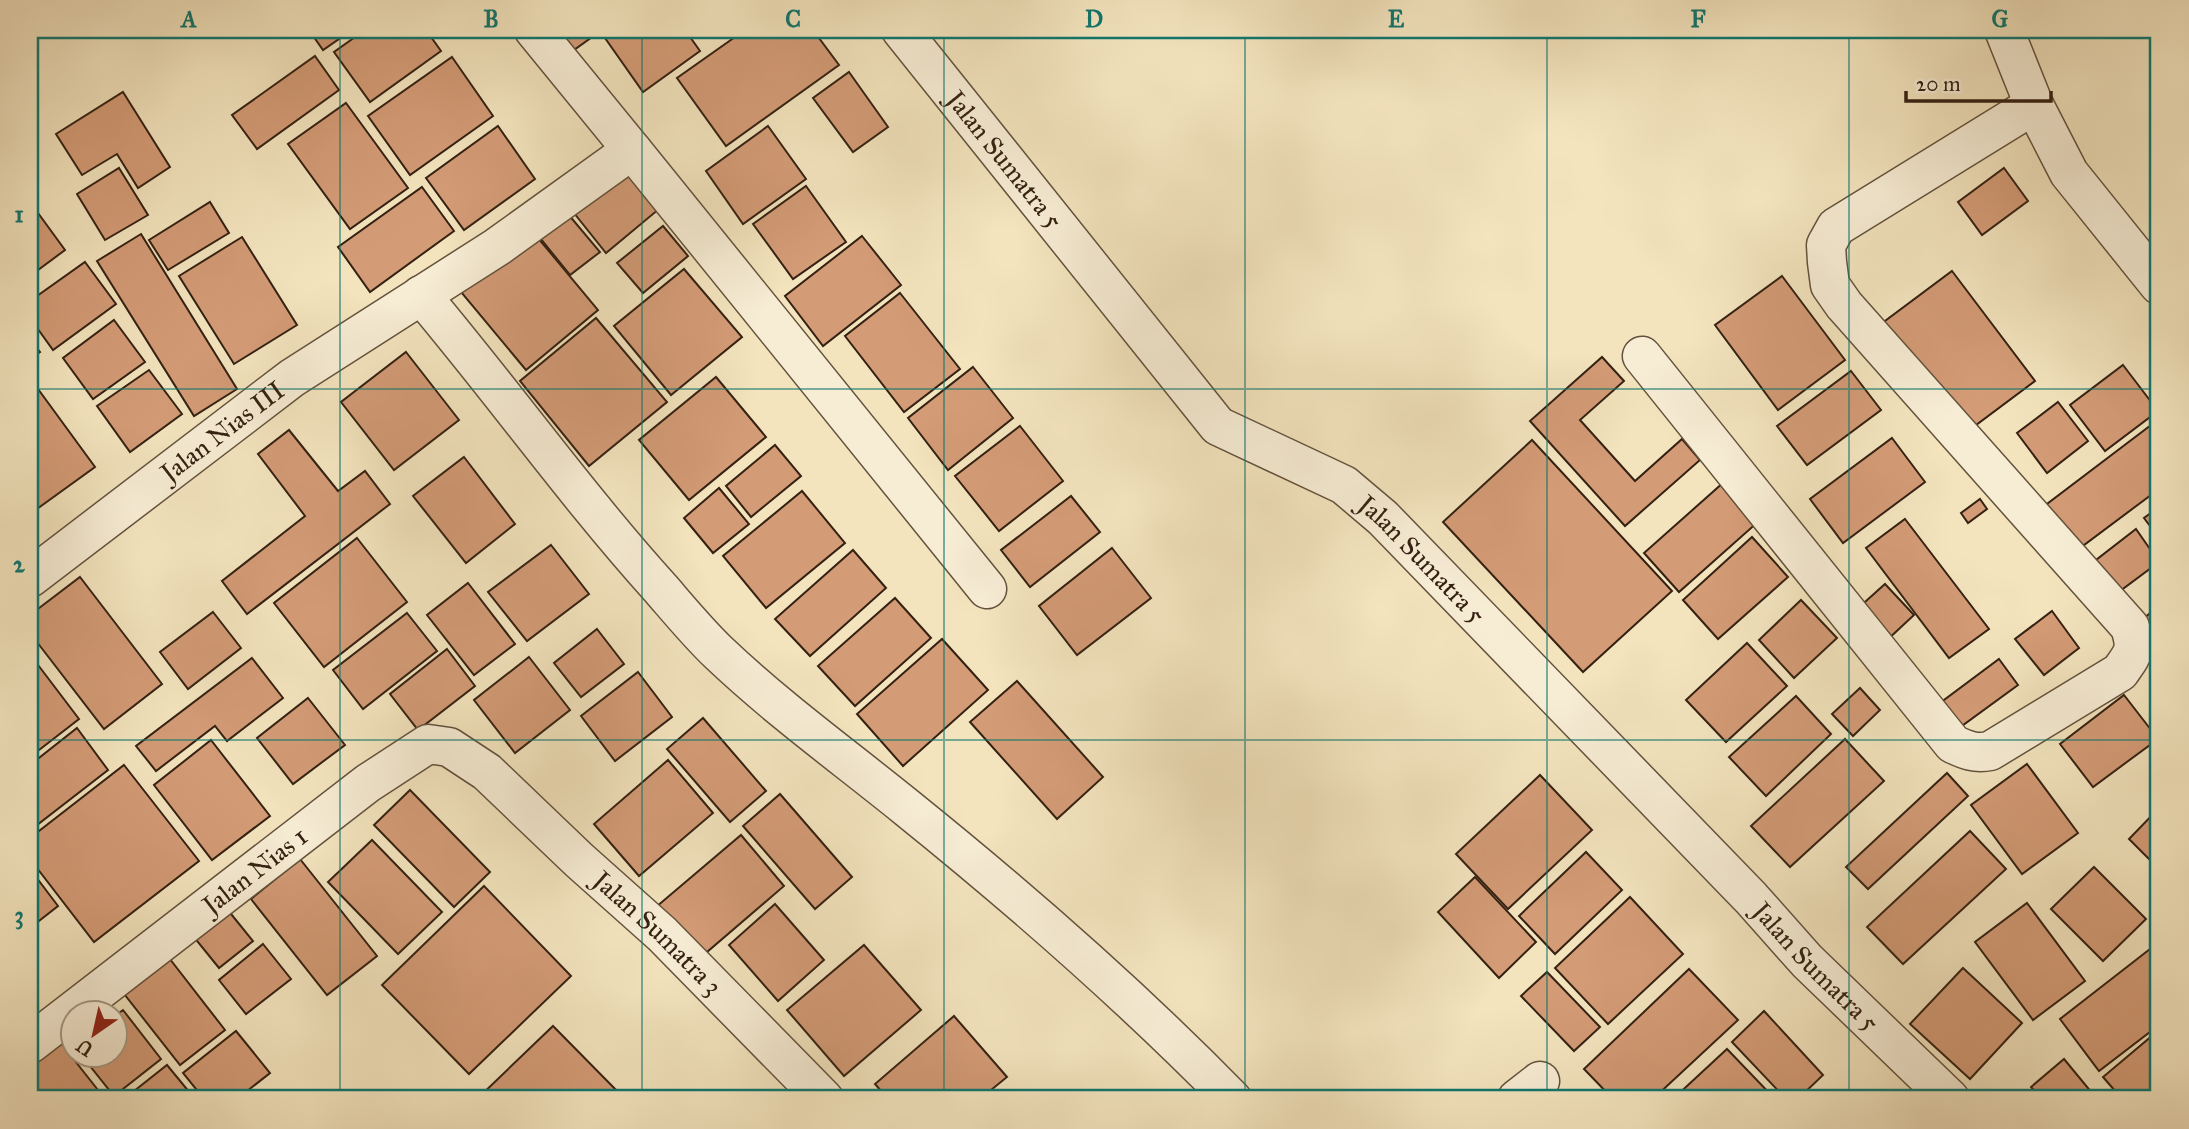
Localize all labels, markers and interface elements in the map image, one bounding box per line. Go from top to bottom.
text: A [179,5,197,33]
text: B [483,5,499,33]
text: C [785,5,801,33]
text: D [1085,5,1103,33]
text: E [1388,5,1405,33]
text: F [1690,5,1706,33]
text: G [1992,5,2009,33]
scale bar [1906,60,2051,104]
text: 20 m [1916,71,1961,97]
street label: Jalan Sumatra 5 [938,82,1070,235]
text: 1 [14,200,24,228]
street label: Jalan Nias III [152,374,291,490]
street label: Jalan Sumatra 5 [1349,486,1492,630]
text: 2 [13,550,25,578]
street label: Jalan Nias 1 [194,820,314,923]
street label: Jalan Sumatra 3 [584,862,729,1002]
street label: Jalan Sumatra 5 [1744,893,1886,1038]
text: 3 [14,901,24,930]
north arrow [60,1000,130,1070]
text: U [71,1033,97,1061]

